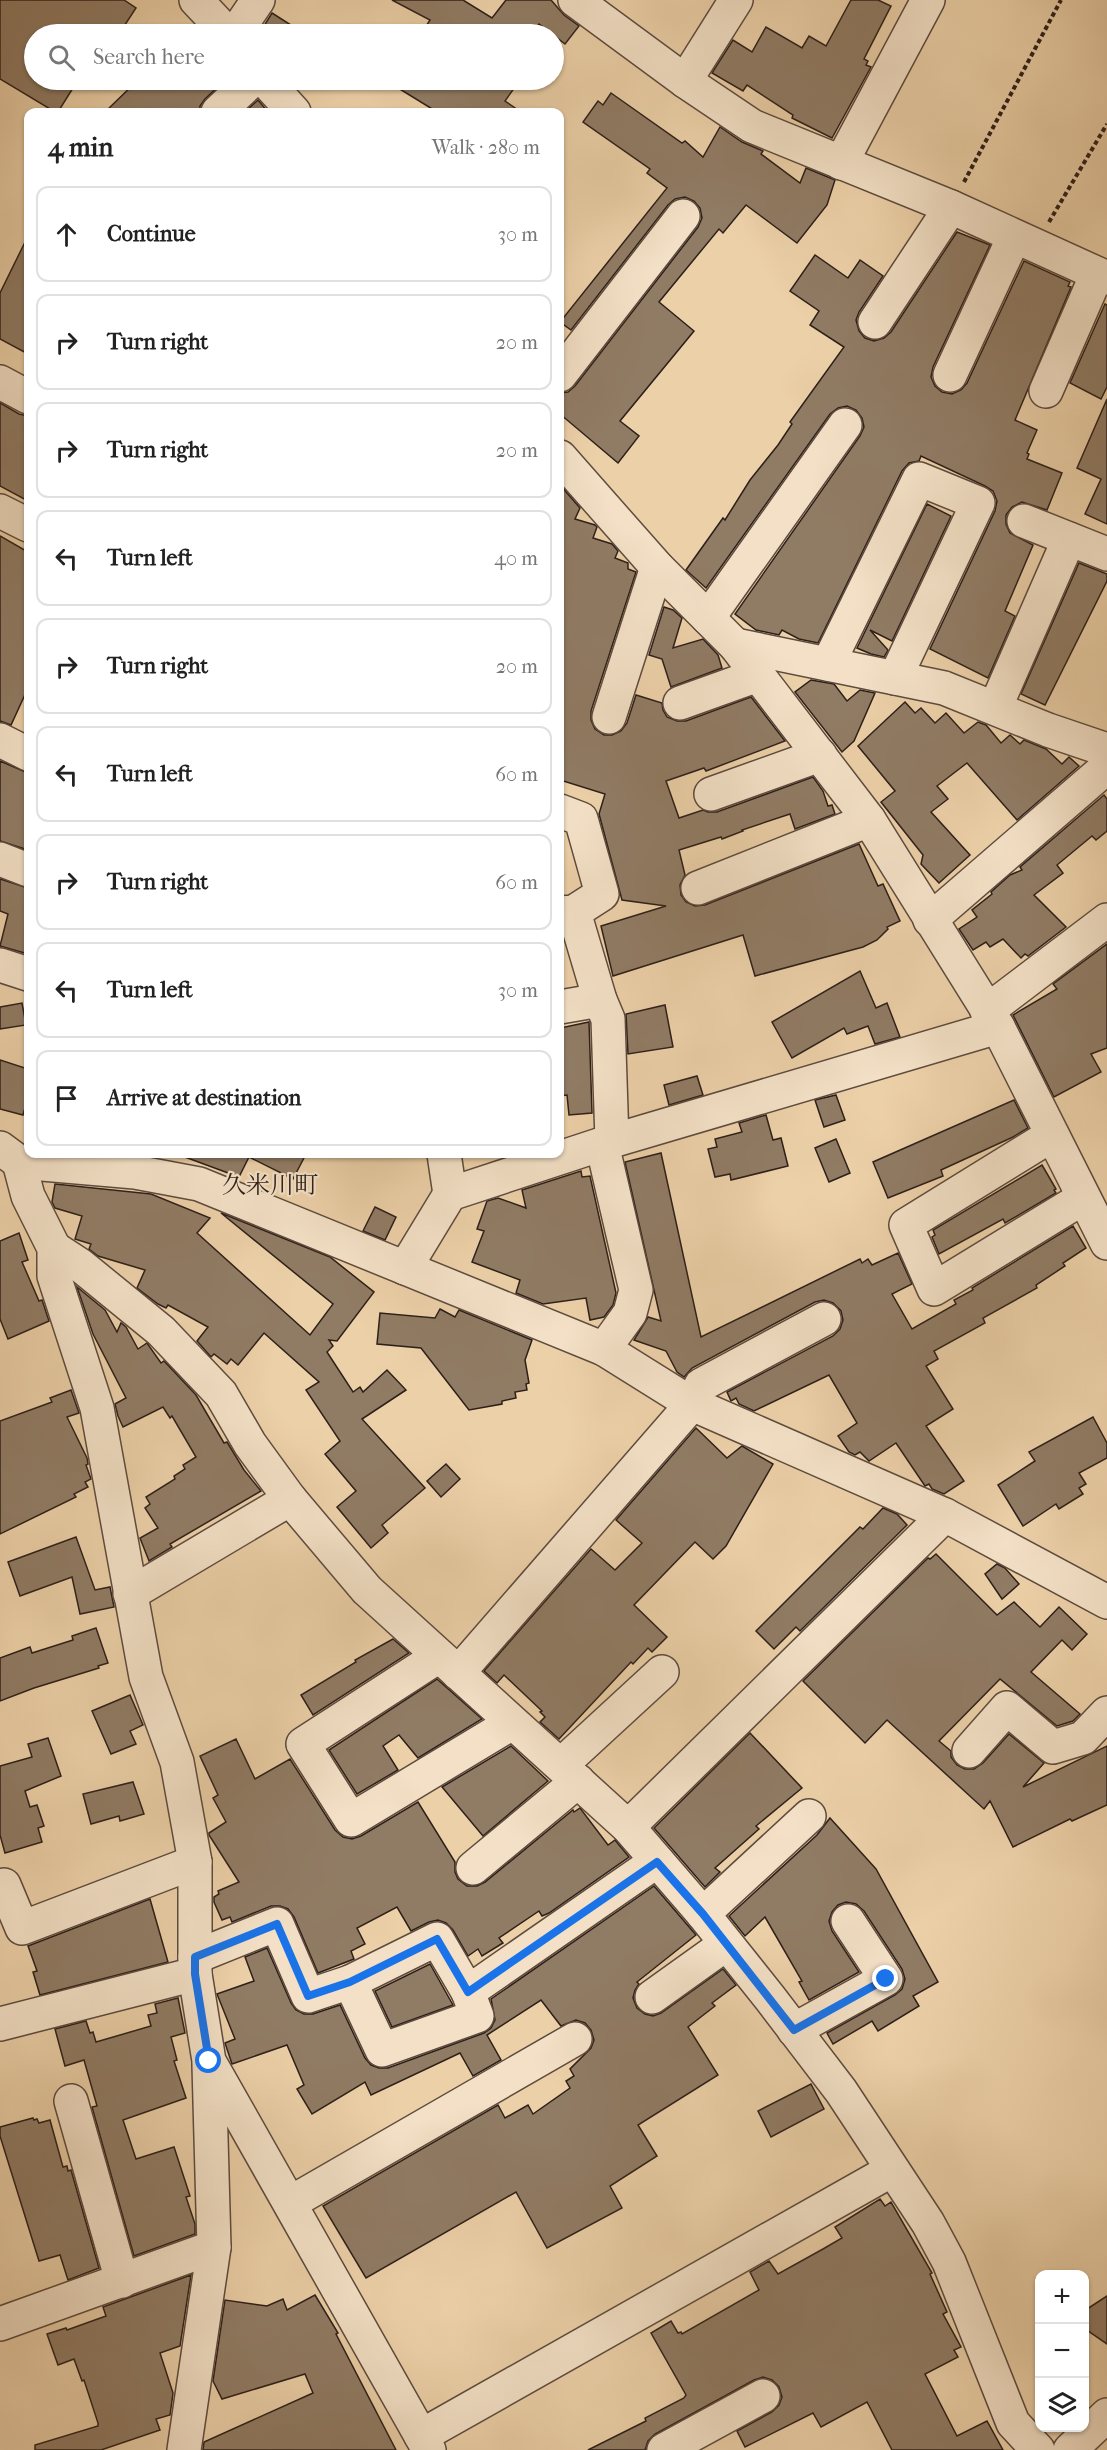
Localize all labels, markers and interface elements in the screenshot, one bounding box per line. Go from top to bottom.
search box [24,24,564,90]
icon: search [45,41,78,74]
text: Search here [93,44,205,70]
text: 4 min [48,132,113,163]
text: Walk · 280 m [432,136,540,159]
icon: ahead [50,218,83,251]
text: Continue [107,221,196,247]
text: 30 m [498,223,538,246]
icon: right [50,326,83,359]
text: Turn right [107,329,208,355]
text: 20 m [496,331,538,354]
icon: right [50,434,83,467]
text: Turn right [107,437,208,463]
text: 20 m [496,439,538,462]
icon: left [50,542,83,575]
text: Turn left [107,545,193,571]
text: 40 m [494,547,538,570]
icon: right [50,650,83,683]
text: Turn right [107,653,208,679]
text: 20 m [496,655,538,678]
icon: left [50,758,83,791]
text: Turn left [107,761,193,787]
text: 60 m [495,763,538,786]
icon: right [50,866,83,899]
text: Turn right [107,869,208,895]
text: 60 m [495,871,538,894]
icon: left [50,974,83,1007]
text: Turn left [107,977,193,1003]
text: 30 m [498,979,538,1002]
icon: arrive [50,1082,83,1115]
text: Arrive at destination [107,1085,301,1111]
district label: 久米川町 [222,1171,318,1199]
route end [872,1965,898,1991]
route start [195,2047,221,2073]
map controls [1035,2270,1089,2432]
button: + [1035,2270,1089,2324]
button: − [1035,2324,1089,2378]
button: layers [1035,2378,1089,2432]

